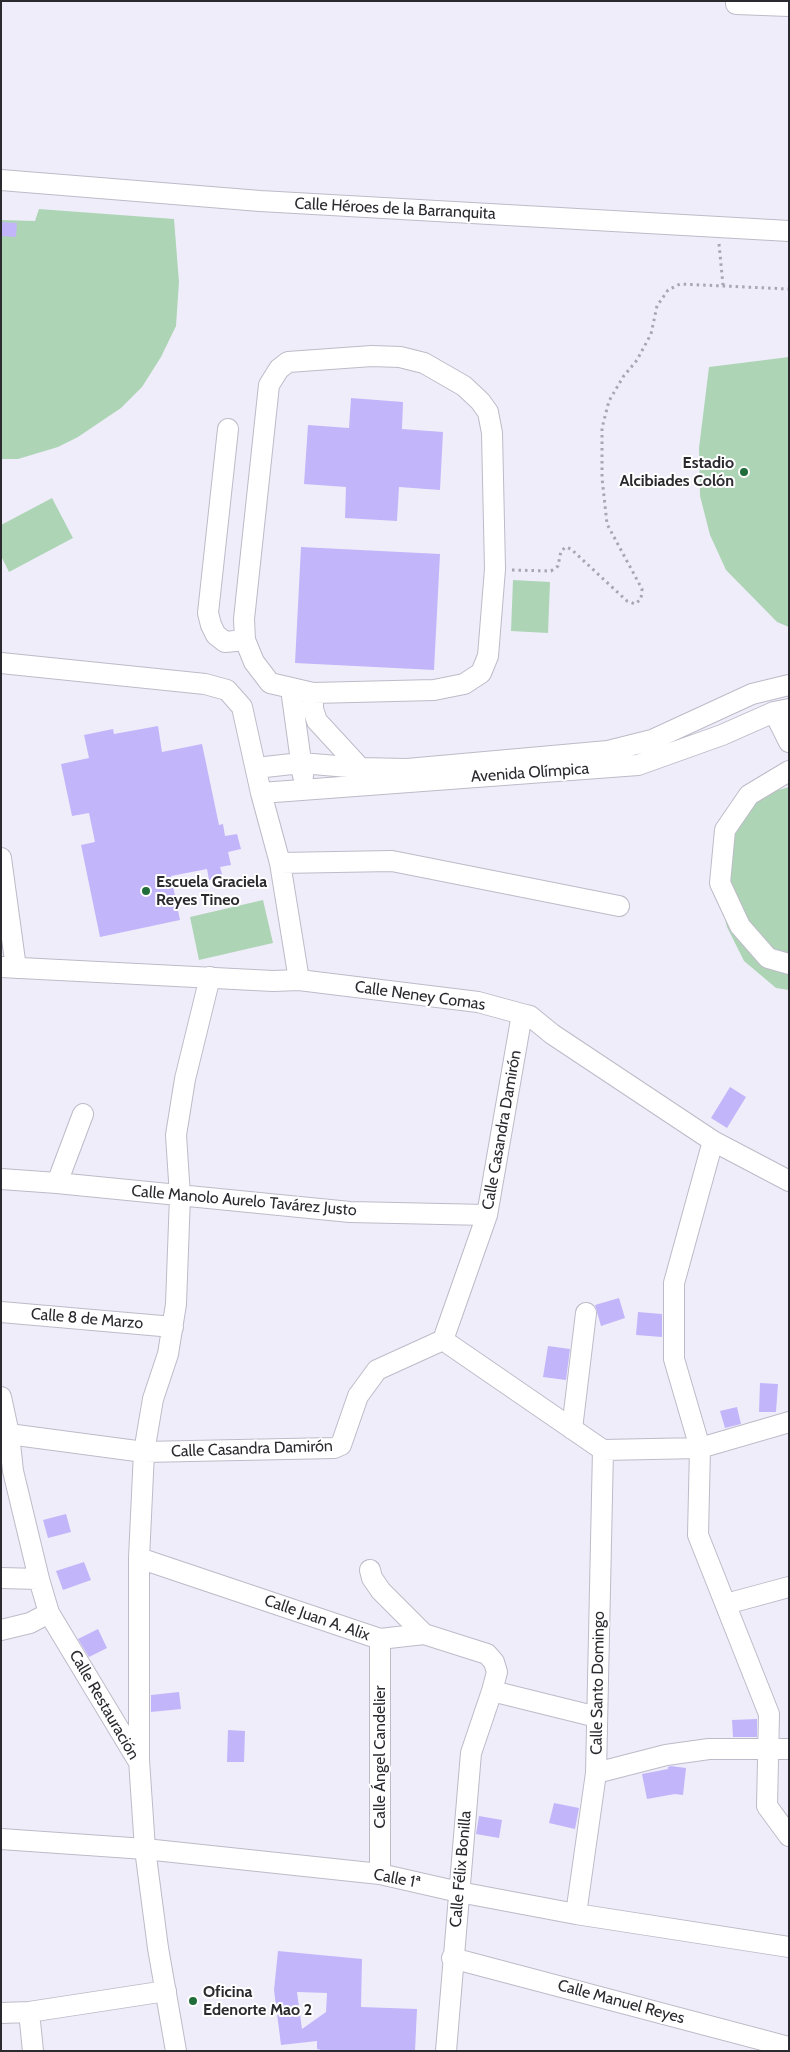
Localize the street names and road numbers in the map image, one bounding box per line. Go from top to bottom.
street label: Calle Héroes de la Barranquita [294,194,496,224]
street label: Avenida Olímpica [470,759,590,787]
street label: Calle Neney Comas [354,977,486,1015]
street label: Calle Casandra Damirón [478,1049,526,1211]
street label: Calle Manolo Aurelo Tavárez Justo [131,1182,357,1220]
street label: Calle 8 de Marzo [30,1305,144,1333]
street label: Calle Casandra Damirón [171,1437,333,1461]
street label: Calle Juan A. Alix [262,1591,372,1645]
street label: Calle Santo Domingo [587,1611,609,1755]
street label: Calle Restauración [65,1647,143,1763]
street label: Calle Ángel Candelier [370,1685,390,1829]
street label: Calle Félix Bonilla [446,1810,476,1928]
street label: Calle 1ª [372,1865,422,1893]
street label: Calle Manuel Reyes [556,1976,686,2028]

